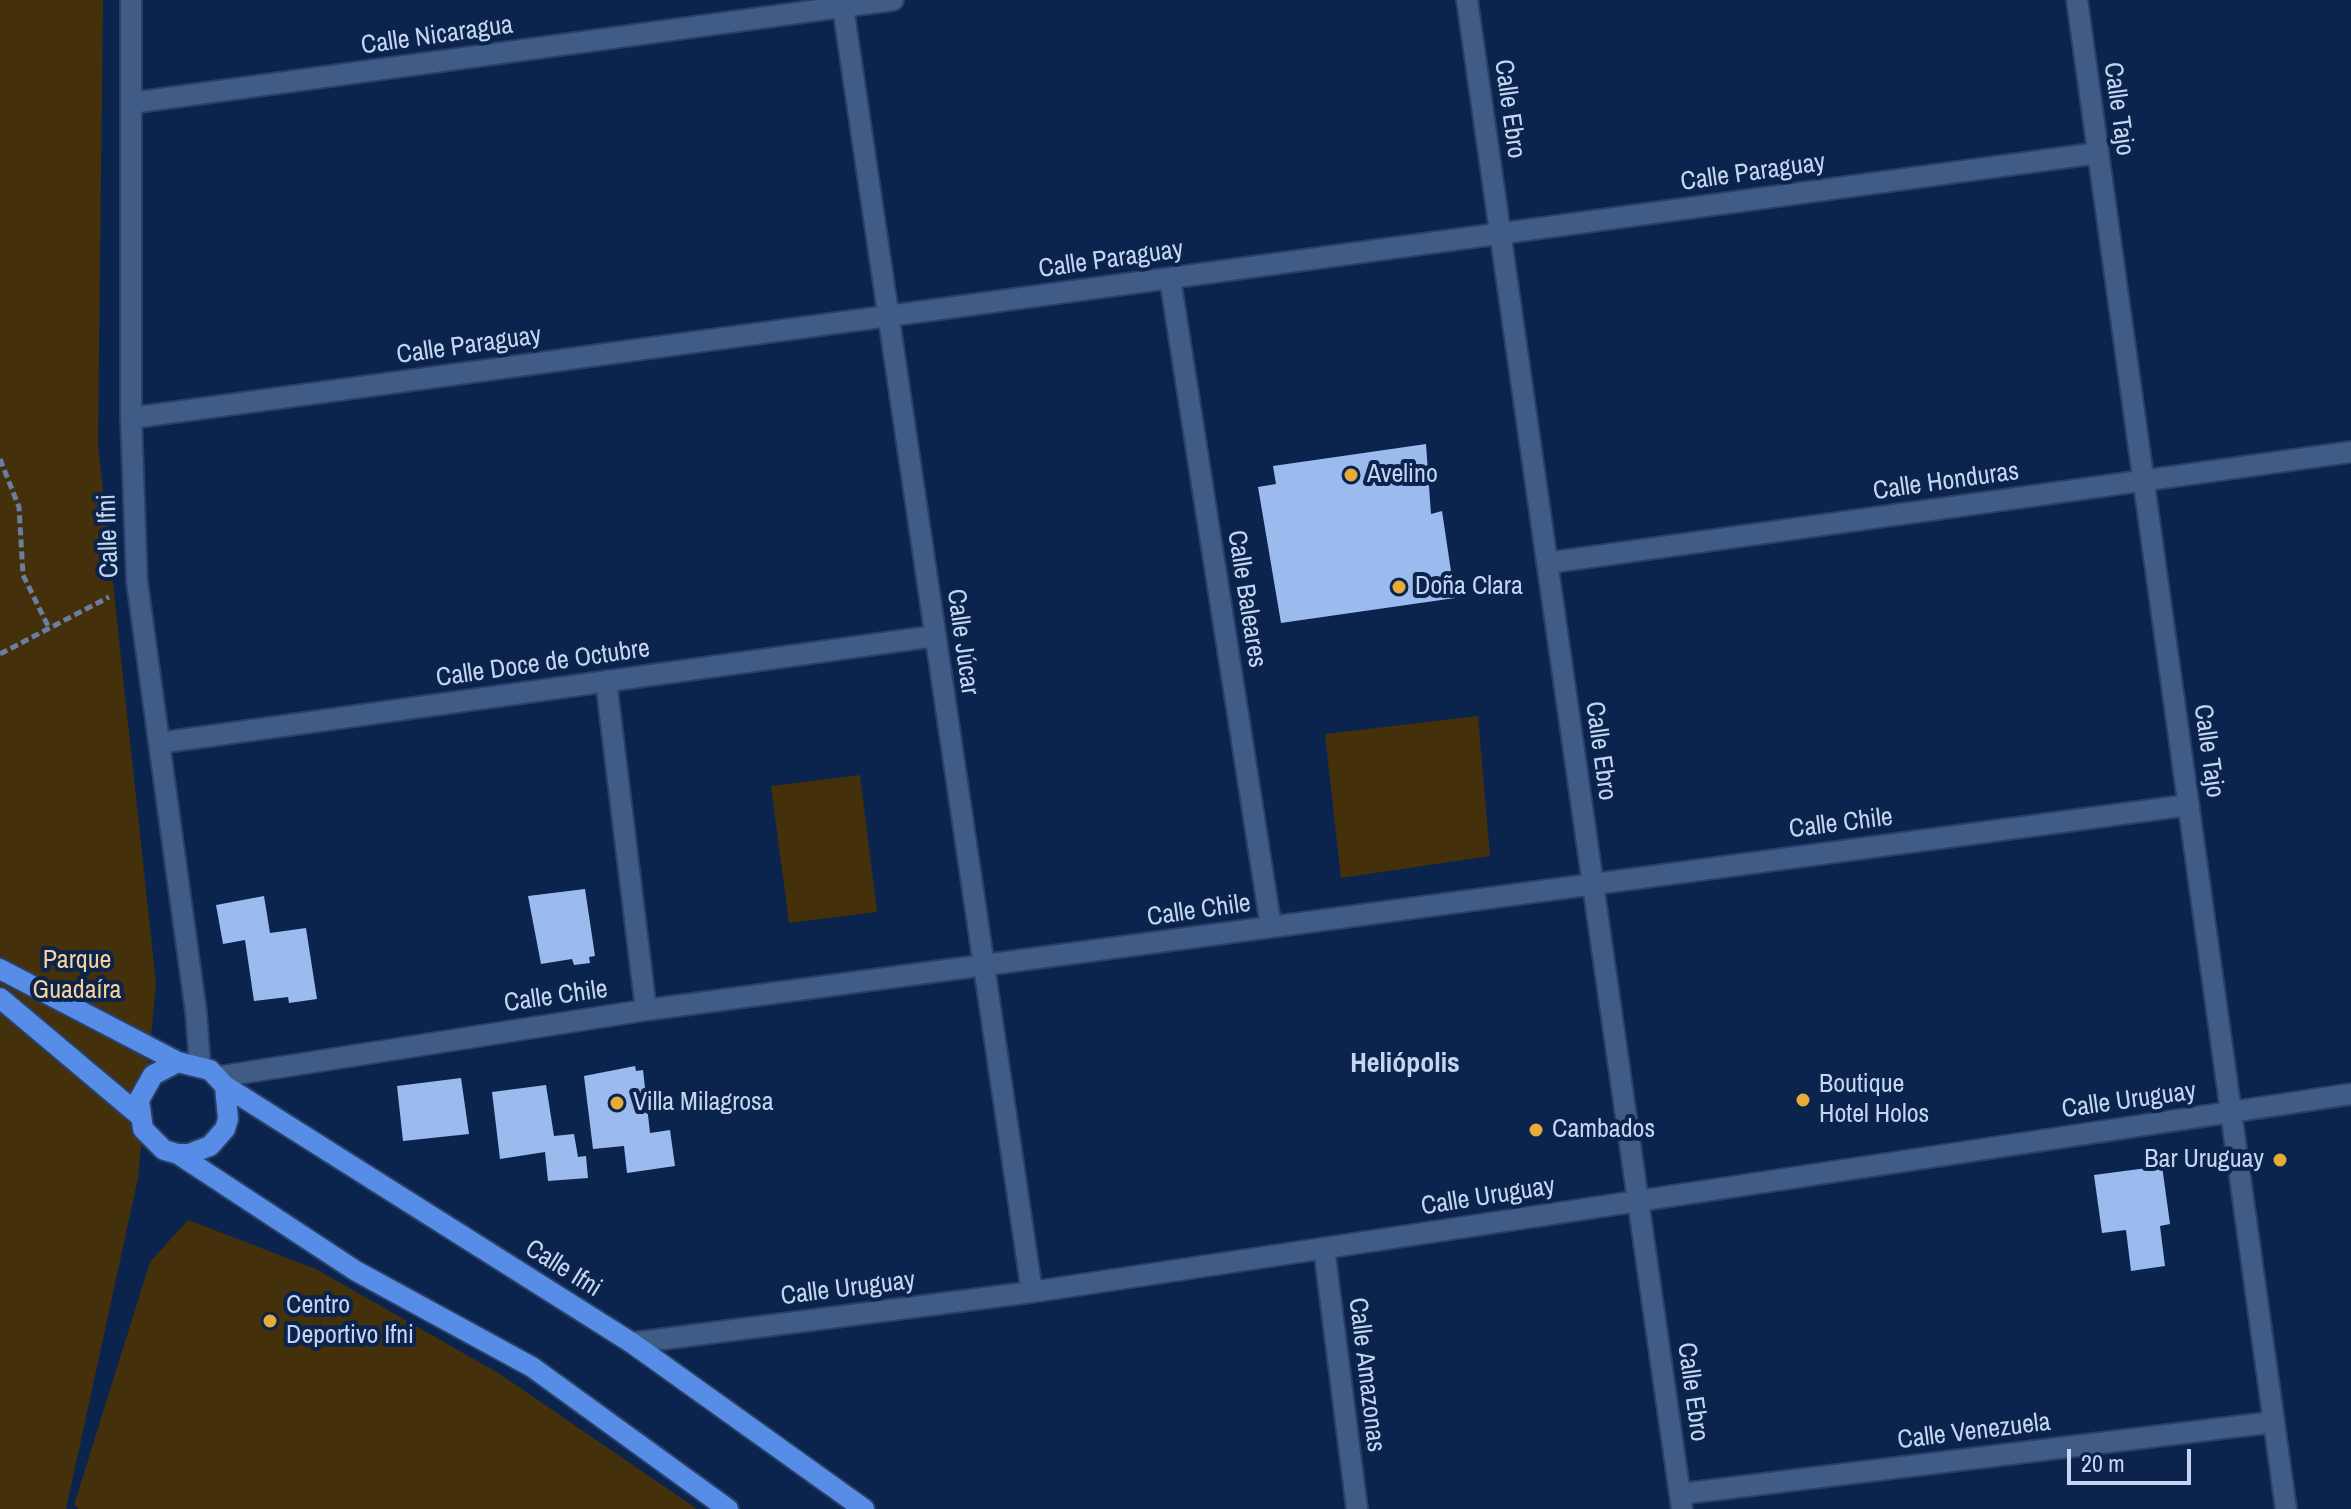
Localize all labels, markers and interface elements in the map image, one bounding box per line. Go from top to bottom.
street label: Calle Nicaragua [359,10,515,62]
street label: Calle Ebro [1487,58,1531,160]
street label: Calle Tajo [2096,60,2140,158]
street label: Calle Paraguay [1679,147,1827,199]
street label: Calle Paraguay [1037,234,1185,286]
street label: Calle Paraguay [395,320,543,372]
street label: Calle Honduras [1871,456,2021,508]
place label: Avelino [1367,459,1438,491]
marker: Avelino [1342,466,1360,484]
street label: Calle Ifni [92,493,126,579]
street label: Calle Baleares [1220,528,1272,670]
place label: Doña Clara [1415,571,1523,603]
marker: Doña Clara [1390,578,1408,596]
street label: Calle Júcar [939,587,985,697]
street label: Calle Doce de Octubre [434,634,652,694]
street label: Calle Ebro [1578,700,1622,802]
street label: Calle Tajo [2186,702,2230,800]
street label: Calle Chile [1787,802,1895,846]
street label: Calle Chile [1145,888,1253,934]
park label: Parque Guadaíra [33,945,121,1006]
street label: Calle Chile [502,974,610,1020]
district label: Heliópolis [1350,1047,1460,1081]
place label: Boutique Hotel Holos [1819,1069,1929,1130]
street label: Calle Uruguay [2060,1076,2198,1126]
place label: Villa Milagrosa [633,1087,774,1119]
marker: Boutique Hotel Holos [1794,1091,1812,1109]
marker: Villa Milagrosa [608,1094,626,1112]
place label: Cambados [1552,1114,1655,1146]
marker: Cambados [1527,1121,1545,1139]
place label: Bar Uruguay [2144,1144,2264,1176]
marker: Bar Uruguay [2271,1151,2289,1169]
street label: Calle Uruguay [1419,1171,1557,1223]
street label: Calle Ifni [519,1233,607,1305]
street label: Calle Uruguay [779,1265,917,1313]
place label: Centro Deportivo Ifni [286,1290,414,1352]
street label: Calle Amazonas [1341,1296,1391,1454]
marker: Centro Deportivo Ifni [261,1312,279,1330]
street label: Calle Ebro [1670,1341,1714,1443]
street label: Calle Venezuela [1896,1407,2052,1457]
scale bar [2071,1433,2195,1483]
text: 20 m [2081,1447,2125,1479]

